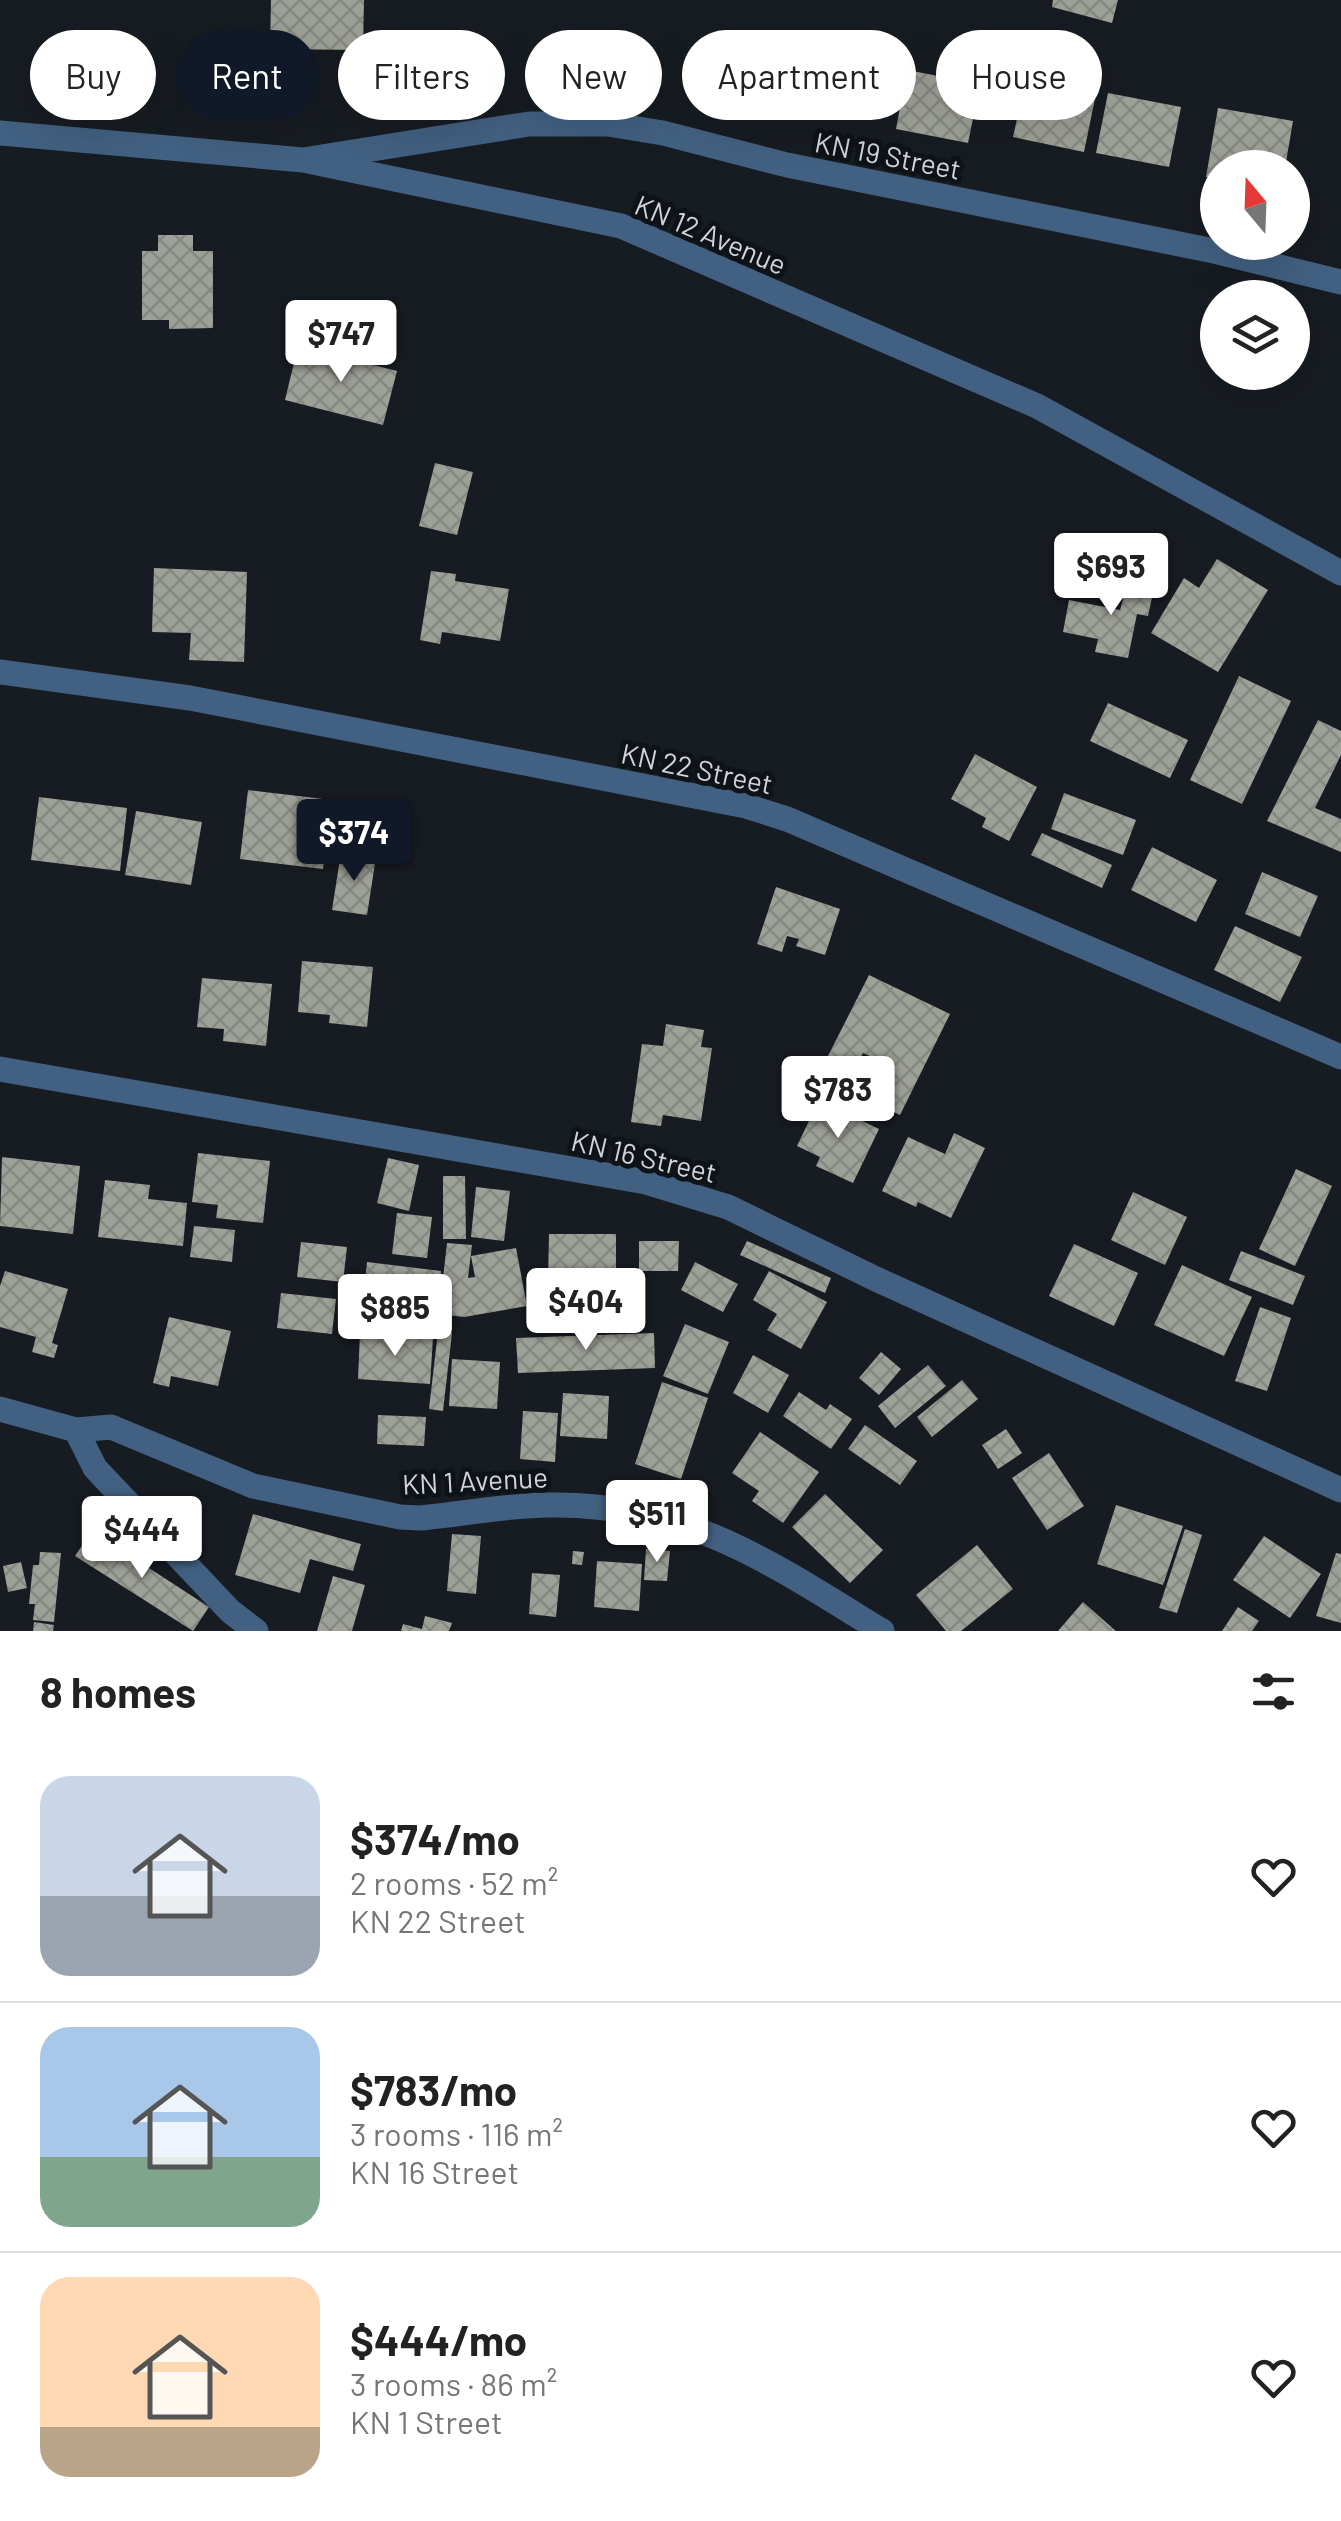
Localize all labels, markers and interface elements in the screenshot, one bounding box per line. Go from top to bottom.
chip: Buy [30,30,156,120]
chip: Rent [176,30,318,120]
chip: Filters [338,30,505,120]
chip: New [525,30,662,120]
chip: Apartment [682,30,916,120]
chip: House [936,30,1102,120]
street label: KN 19 Street [812,124,964,186]
north arrow [1200,150,1310,260]
map controls [1200,150,1310,390]
street label: KN 12 Avenue [630,187,792,281]
button: layers [1200,280,1310,390]
pin: $747 [282,300,400,385]
text: $747 [307,313,375,351]
pin: $693 [1052,533,1170,618]
text: $693 [1076,546,1146,584]
street label: KN 22 Street [618,735,776,801]
pin: $374 [295,799,413,884]
text: $374 [319,812,389,850]
pin: $783 [779,1056,897,1141]
text: $783 [804,1069,872,1107]
street label: KN 16 Street [568,1123,720,1189]
pin: $404 [527,1268,645,1353]
pin: $885 [336,1274,454,1359]
text: $404 [548,1281,624,1319]
text: $885 [360,1287,430,1325]
street label: KN 1 Avenue [401,1459,549,1501]
pin: $511 [598,1480,716,1565]
text: $511 [628,1493,686,1531]
pin: $444 [83,1496,201,1581]
text: $444 [104,1509,180,1547]
icon: filters [1246,1664,1301,1719]
text: 8 homes [40,1666,196,1716]
text: $374/mo [350,1813,520,1863]
icon: home [120,1816,240,1936]
icon: heart [1246,1849,1301,1904]
text: 2 rooms · 52 m² [350,1863,558,1901]
text: KN 22 Street [350,1901,526,1939]
text: $783/mo [350,2064,517,2114]
icon: home [120,2067,240,2187]
icon: heart [1246,2100,1301,2155]
text: 3 rooms · 116 m² [350,2114,563,2152]
text: KN 16 Street [350,2152,519,2190]
text: $444/mo [350,2314,527,2364]
icon: home [120,2317,240,2437]
icon: heart [1246,2350,1301,2405]
text: 3 rooms · 86 m² [350,2364,557,2402]
text: KN 1 Street [350,2402,503,2440]

